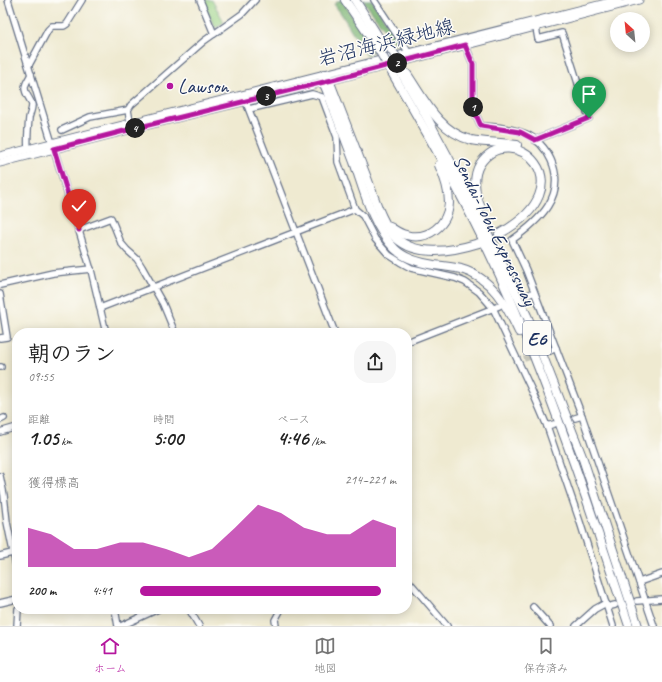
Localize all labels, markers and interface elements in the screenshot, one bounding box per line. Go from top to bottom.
north arrow [610,12,650,52]
map controls [610,12,650,52]
street label: 岩沼海浜緑地線 [315,13,457,72]
pin: 2 [387,53,407,73]
text: 2 [395,56,399,70]
place label: Lawson [178,74,229,99]
pin [572,77,606,118]
marker: Lawson [165,81,175,91]
icon: arrive [578,83,600,105]
pin: 3 [256,86,276,106]
text: 3 [264,89,268,103]
pin: 1 [463,97,483,117]
text: 1 [471,100,475,114]
pin: 4 [125,118,145,138]
text: 4 [133,121,137,135]
street label: Sendai-Tobu Expressway [447,151,542,311]
pin [62,189,96,230]
icon: check [68,195,90,217]
road number: E6 [523,321,551,355]
text: 朝のラン [28,340,116,368]
button: share [354,341,396,383]
text: 09:55 [28,369,54,385]
text: 距離 [28,412,50,426]
text: 時間 [153,412,175,426]
text: ペース [277,412,310,426]
text: 1.05 [28,426,59,451]
text: 5:00 [153,426,183,451]
text: 4:46 [277,426,309,451]
text: km [59,434,72,448]
text: /km [309,434,326,448]
text: 214–221 m [345,472,396,488]
text: 獲得標高 [28,475,80,491]
text: 200 m [28,583,56,599]
text: 4:41 [92,583,112,599]
tab: ホーム [94,635,126,675]
tab: 地図 [314,635,336,675]
tab: 保存済み [524,635,568,675]

